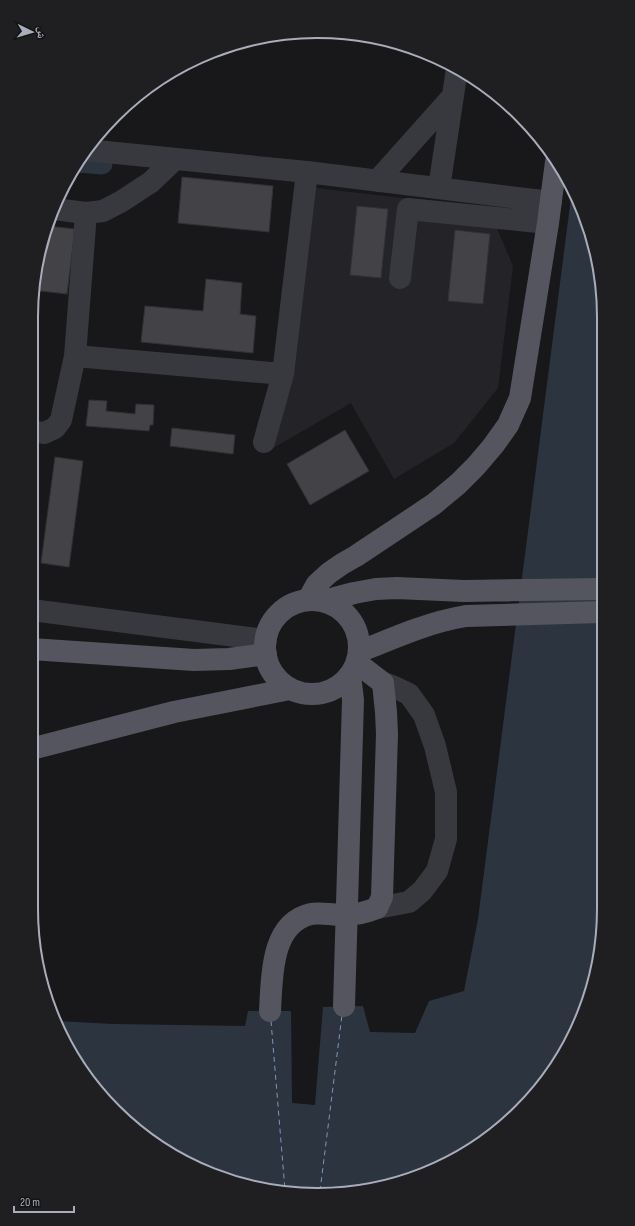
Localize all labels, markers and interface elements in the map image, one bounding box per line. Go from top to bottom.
north arrow [12,12,52,52]
text: ش [33,26,48,40]
scale bar [14,1188,74,1214]
text: 20 m [20,1195,40,1210]

